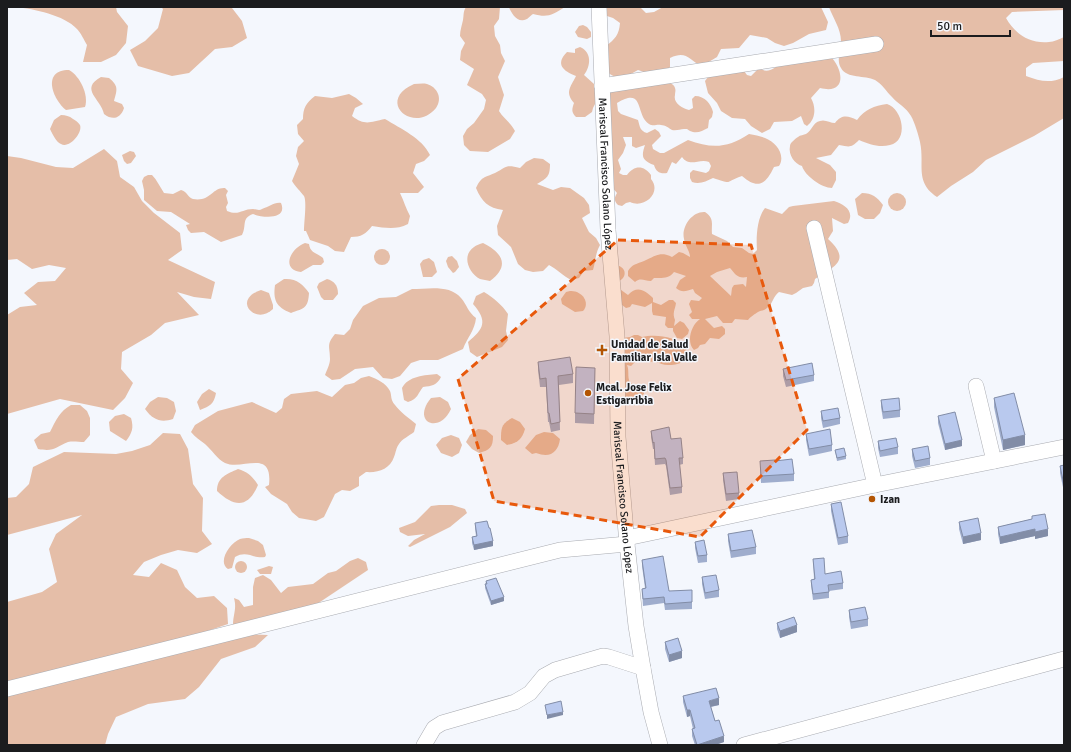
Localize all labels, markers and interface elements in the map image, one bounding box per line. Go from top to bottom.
scale bar [931,12,1010,38]
text: 50 m [937,19,962,34]
street label: Mariscal Francisco Solano López [596,97,616,251]
place label: Unidad de Salud Familiar Isla Valle [611,338,698,364]
marker: Unidad de Salud Familiar Isla Valle [596,344,608,356]
place label: Mcal. Jose Felix Estigarribia [596,381,672,407]
marker: Mcal. Jose Felix Estigarribia [583,388,593,398]
street label: Mariscal Francisco Solano López [611,421,637,574]
place label: Izan [880,493,900,506]
marker: Izan [867,494,877,504]

